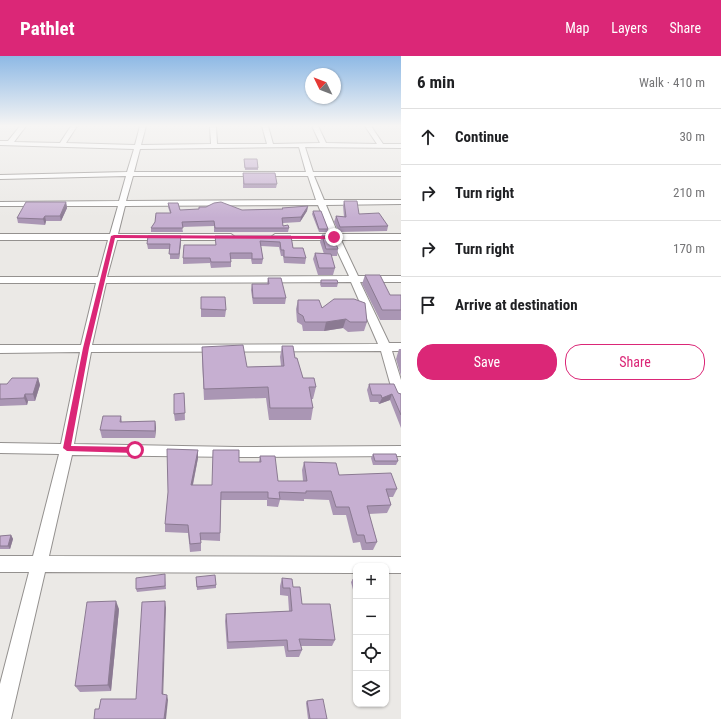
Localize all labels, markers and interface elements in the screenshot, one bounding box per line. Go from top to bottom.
text: Pathlet [20,17,75,40]
text: Map [565,20,589,36]
text: Layers [611,20,648,36]
text: Share [670,20,701,36]
north arrow [305,68,341,104]
text: 6 min [417,72,455,92]
text: Walk · 410 m [639,75,705,90]
icon: ahead [417,126,439,148]
text: Continue [455,128,509,146]
text: 30 m [679,129,705,144]
icon: right [417,182,439,204]
text: Turn right [455,184,514,202]
text: 210 m [673,185,705,200]
route end [325,228,343,246]
icon: right [417,238,439,260]
text: Turn right [455,240,514,258]
text: 170 m [673,241,705,256]
icon: arrive [417,294,439,316]
text: Arrive at destination [455,296,578,314]
button: Save [417,344,557,380]
button: Share [565,344,705,380]
route start [126,441,144,459]
map controls [353,563,389,707]
button: + [353,563,389,599]
button: − [353,599,389,635]
button: locate [353,635,389,671]
button: layers [353,671,389,707]

